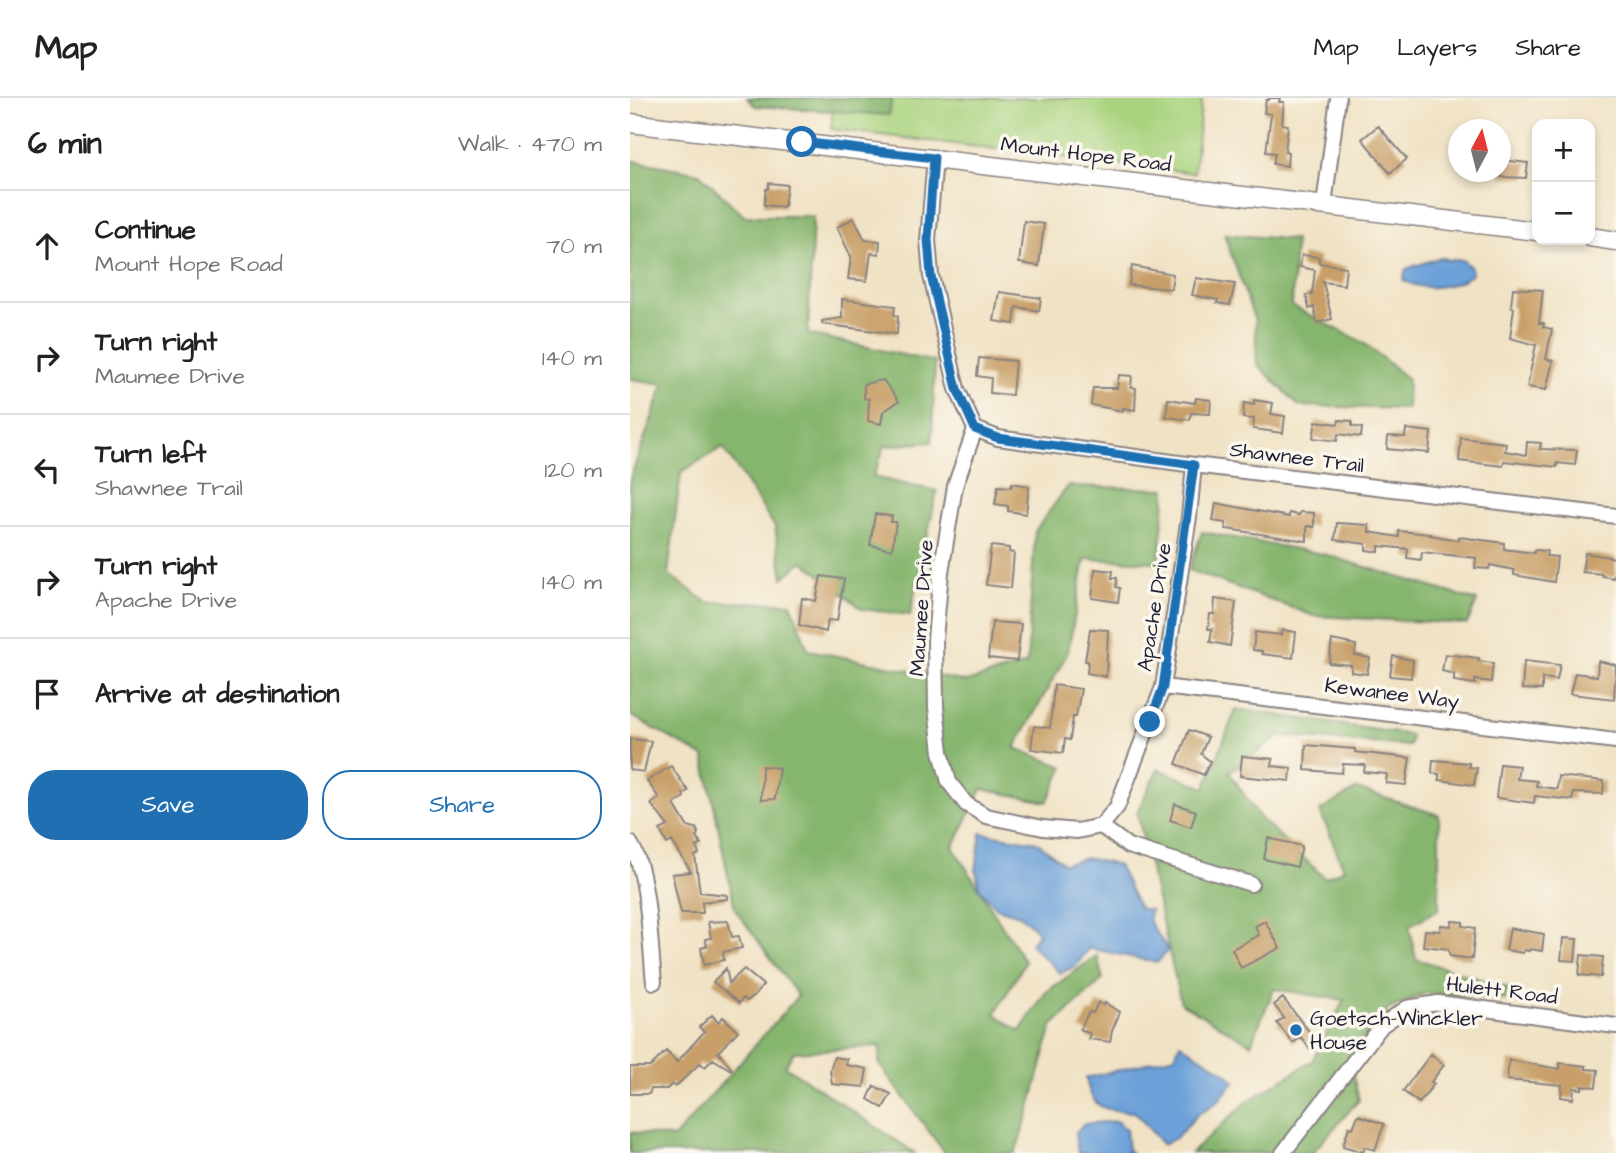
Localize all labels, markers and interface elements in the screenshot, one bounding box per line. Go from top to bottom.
text: Map [35,25,97,71]
text: Map [1314,31,1359,65]
text: Layers [1397,31,1477,65]
text: Share [1515,31,1581,65]
north arrow [1448,119,1511,182]
map controls [1532,119,1595,245]
button: + [1532,119,1595,182]
text: 6 min [28,123,102,165]
route start [786,126,817,157]
text: Walk · 470 m [458,128,602,160]
street label: Mount Hope Road [999,130,1173,180]
button: − [1532,182,1595,245]
text: Continue [95,212,196,248]
icon: ahead [28,227,66,265]
text: 70 m [546,230,602,262]
text: Mount Hope Road [95,248,283,280]
text: Turn right [95,324,217,360]
icon: right [28,339,66,377]
text: 140 m [542,342,602,374]
text: Maumee Drive [95,360,245,392]
street label: Shawnee Trail [1228,435,1366,480]
text: Turn left [95,436,206,472]
icon: left [28,451,66,489]
text: 120 m [544,454,602,486]
text: Shawnee Trail [95,472,243,504]
street label: Maumee Drive [902,539,941,677]
street label: Apache Drive [1130,541,1180,674]
text: Turn right [95,548,217,584]
icon: right [28,563,66,601]
text: 140 m [542,566,602,598]
text: Apache Drive [95,584,237,616]
street label: Kewanee Way [1323,671,1461,718]
icon: arrive [28,675,66,713]
text: Arrive at destination [95,676,340,712]
route end [1134,706,1165,737]
button: Save [28,770,308,840]
button: Share [322,770,602,840]
street label: Hulett Road [1445,969,1559,1012]
place label: Goetsch–Winckler House [1310,1004,1483,1057]
marker: Goetsch–Winckler House [1288,1022,1304,1038]

